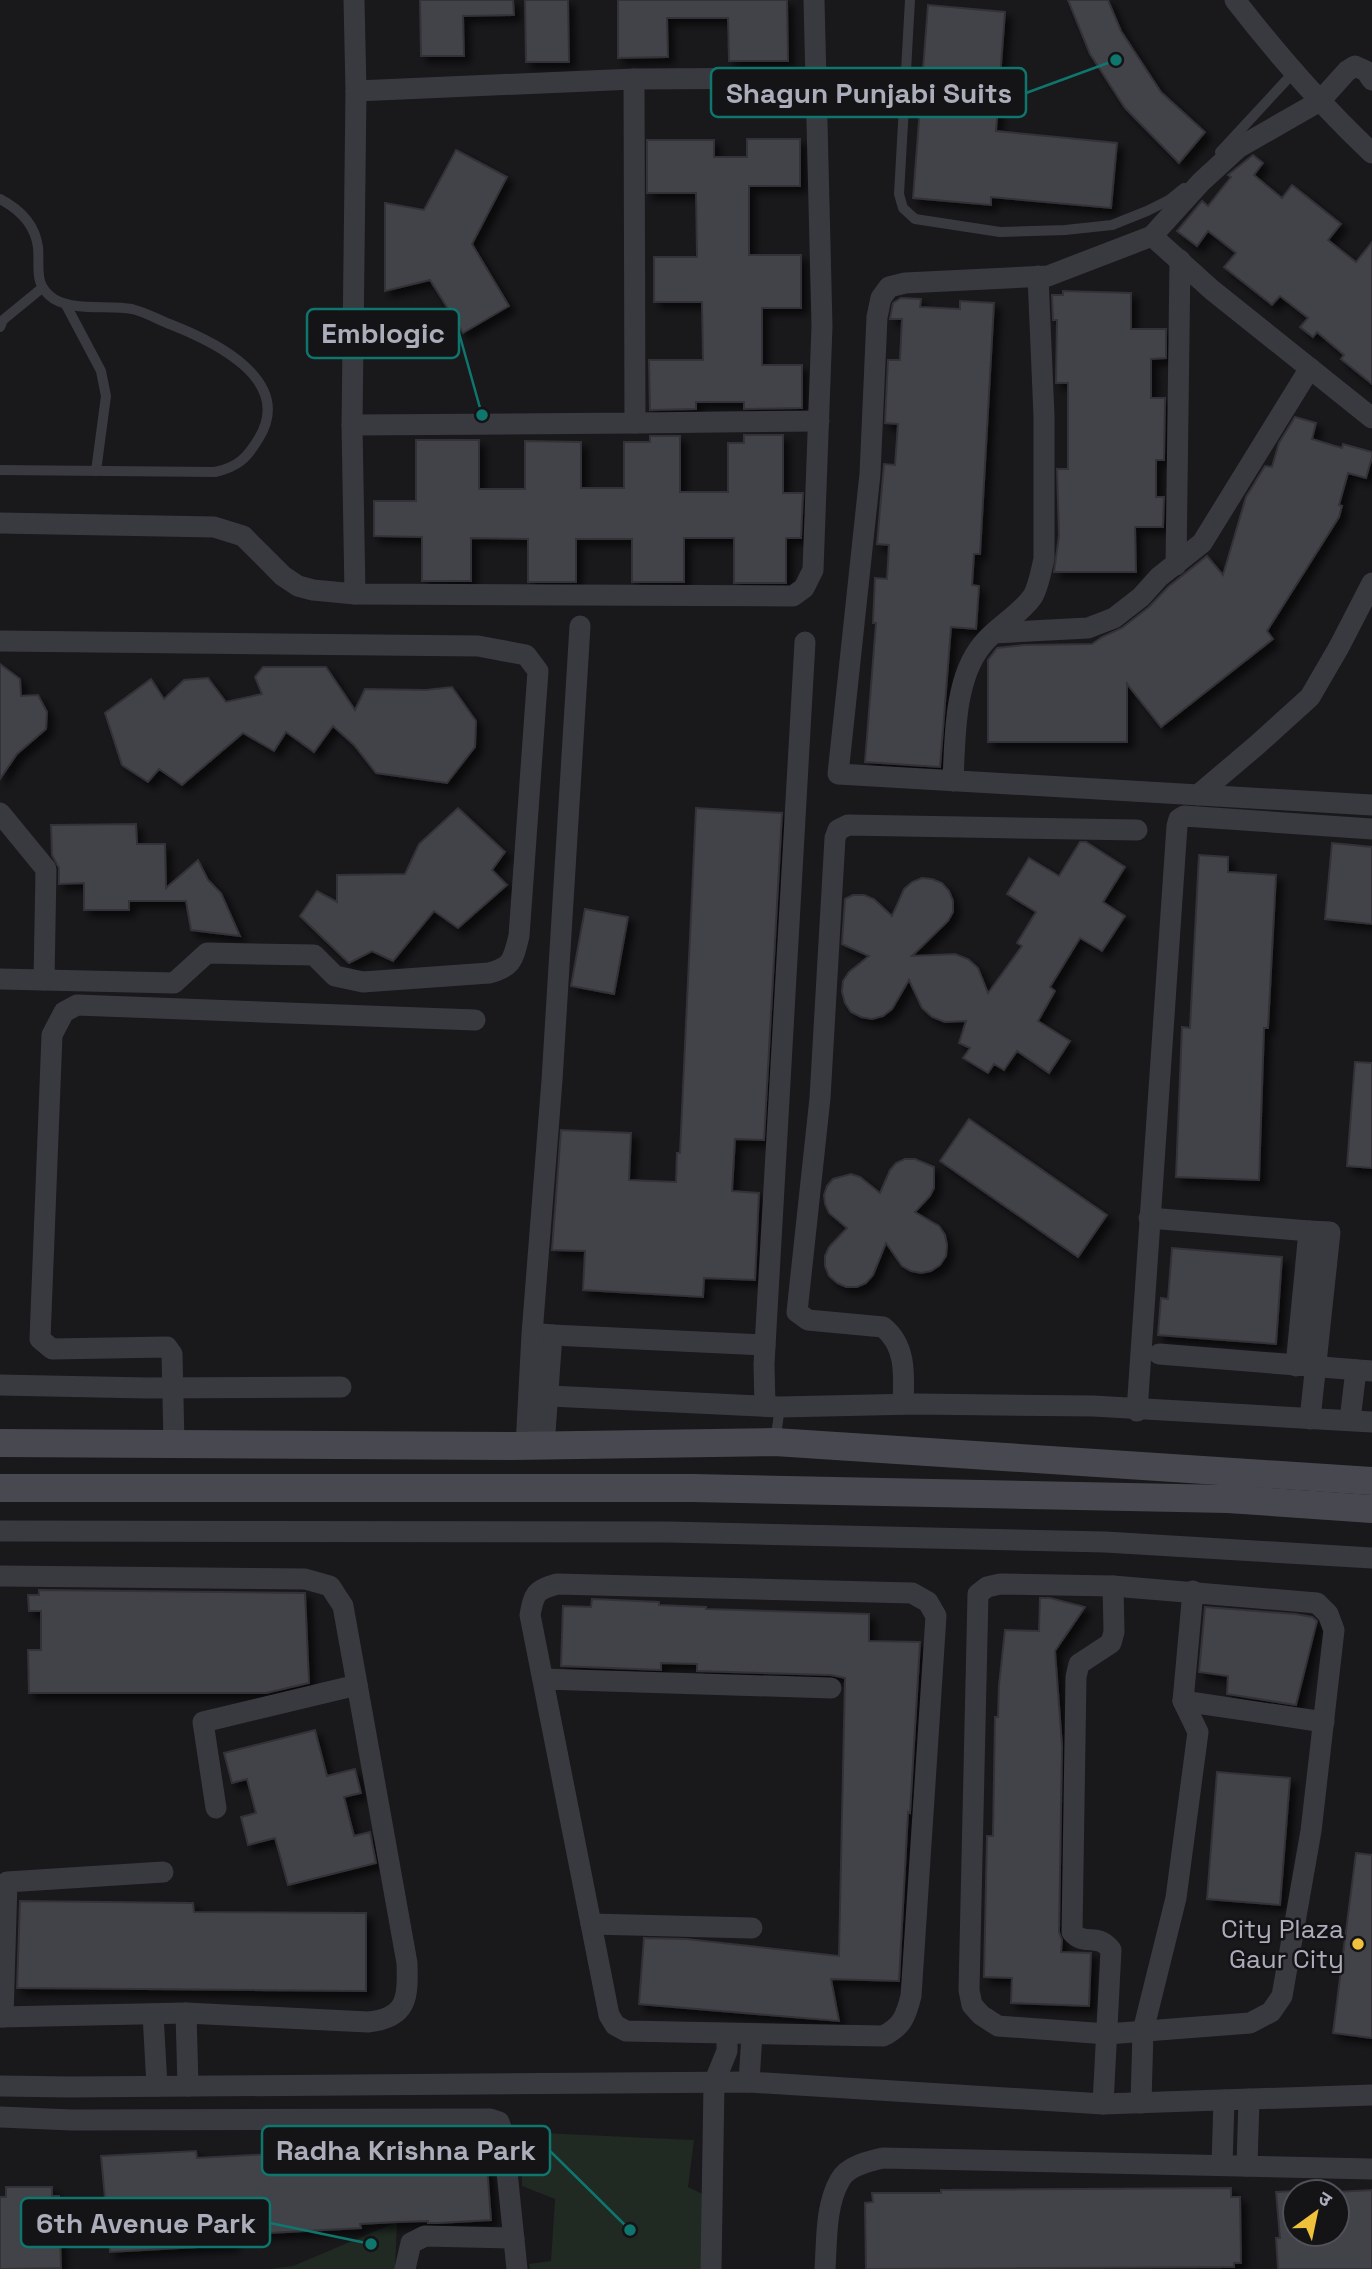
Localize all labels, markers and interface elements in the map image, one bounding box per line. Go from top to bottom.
callout: Shagun Punjabi Suits [711,68,1026,117]
text: Shagun Punjabi Suits [726,75,1012,111]
callout: Emblogic [307,309,459,358]
text: Emblogic [321,315,445,351]
place label: City Plaza Gaur City [1221,1912,1344,1976]
marker: City Plaza Gaur City [1350,1936,1366,1952]
callout: Radha Krishna Park [262,2126,550,2175]
text: Radha Krishna Park [276,2132,536,2168]
north arrow [1281,2178,1351,2248]
text: उ [1314,2186,1337,2213]
callout: 6th Avenue Park [21,2198,270,2247]
text: 6th Avenue Park [36,2205,256,2241]

